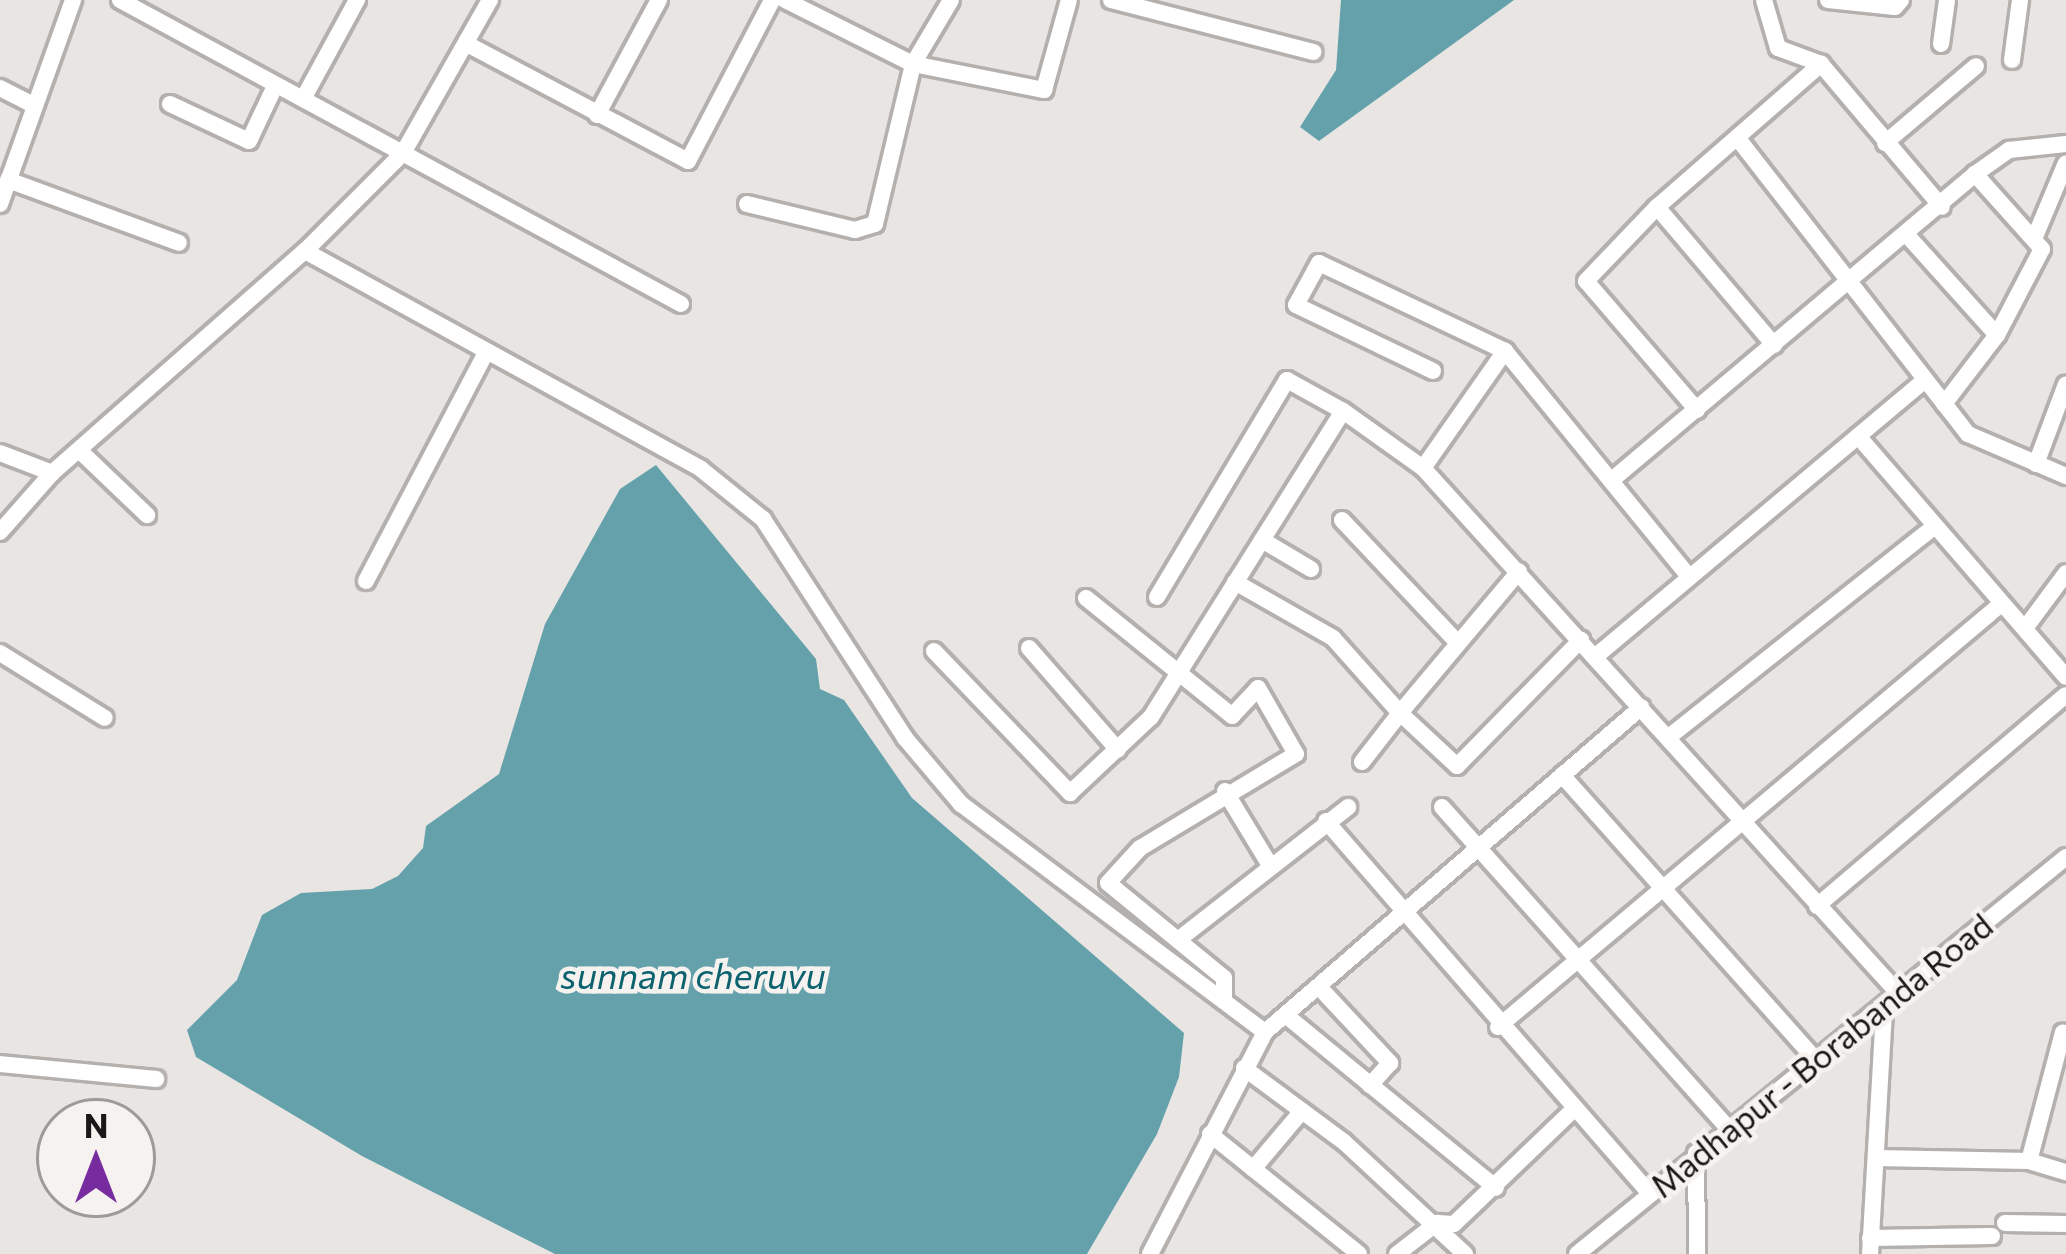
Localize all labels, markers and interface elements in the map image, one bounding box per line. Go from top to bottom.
street label: Madhapur - Borabanda Road [1642,905,2000,1205]
water label: sunnam cheruvu [560,953,826,997]
north arrow [36,1098,156,1218]
text: N [84,1104,108,1145]

